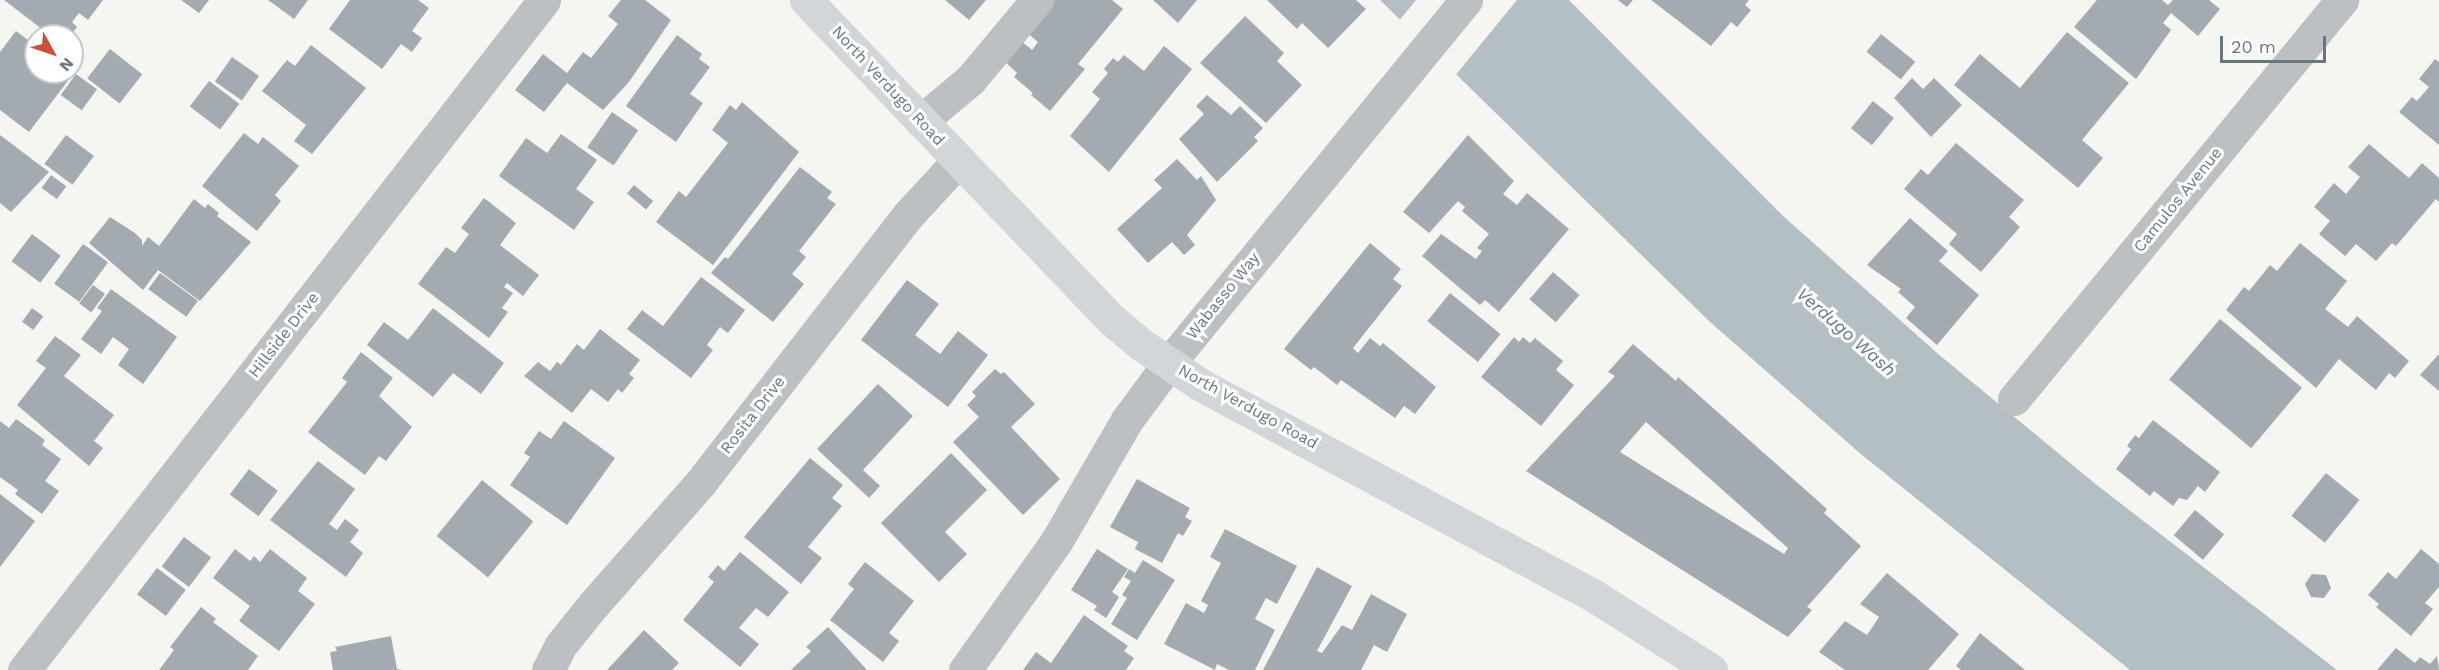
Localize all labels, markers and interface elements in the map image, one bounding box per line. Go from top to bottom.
street label: North Verdugo Road [827,22,949,150]
north arrow [24,24,84,84]
scale bar [2223,24,2330,62]
text: 20 m [2231,36,2276,57]
text: N [56,54,78,75]
street label: Camulos Avenue [2130,143,2226,257]
street label: Wabasso Way [1182,249,1264,343]
water label: Verdugo Wash [1792,283,1900,381]
street label: Hillside Drive [245,289,323,381]
street label: North Verdugo Road [1175,361,1321,453]
street label: Rosita Drive [717,372,789,458]

